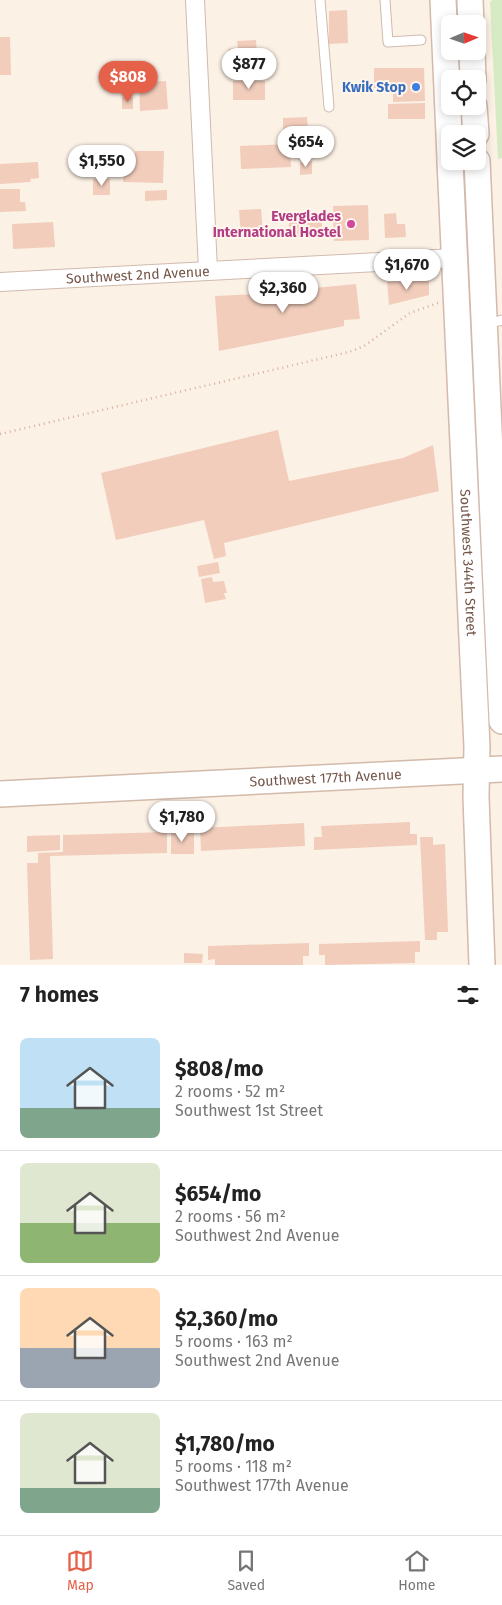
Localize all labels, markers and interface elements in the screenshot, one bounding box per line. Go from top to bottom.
north arrow [441,15,486,60]
map controls [441,15,486,170]
pin: $877 [219,48,279,90]
text: $877 [233,54,265,73]
pin: $808 [98,61,158,103]
text: $808 [110,67,146,86]
button: locate [441,70,486,115]
place label: Kwik Stop [342,79,406,96]
marker: Kwik Stop [410,81,422,93]
button: layers [441,125,486,170]
pin: $654 [276,126,336,168]
text: $654 [288,132,324,151]
pin: $1,550 [61,144,143,187]
text: $1,550 [79,151,125,170]
place label: Everglades International Hostel [213,208,342,241]
marker: Everglades International Hostel [345,218,357,230]
pin: $1,670 [366,248,448,291]
text: $1,670 [385,255,429,274]
street label: Southwest 2nd Avenue [65,262,210,287]
pin: $2,360 [242,272,324,314]
text: $2,360 [259,278,307,297]
street label: Southwest 344th Street [457,489,480,637]
street label: Southwest 177th Avenue [249,766,402,790]
pin: $1,780 [141,800,223,843]
text: $1,780 [159,807,205,826]
icon: filters [454,981,482,1009]
text: 7 homes [20,982,99,1008]
text: $808/mo [175,1056,264,1082]
icon: home [60,1058,120,1118]
text: 2 rooms · 52 m² [175,1082,285,1101]
text: Southwest 1st Street [175,1101,323,1120]
text: $654/mo [175,1181,261,1207]
icon: home [60,1183,120,1243]
text: 2 rooms · 56 m² [175,1207,286,1226]
text: Southwest 2nd Avenue [175,1226,339,1245]
text: $2,360/mo [175,1306,278,1332]
icon: home [60,1308,120,1368]
text: 5 rooms · 163 m² [175,1332,293,1351]
text: Southwest 2nd Avenue [175,1351,339,1370]
text: $1,780/mo [175,1431,275,1457]
icon: home [60,1433,120,1493]
text: 5 rooms · 118 m² [175,1457,292,1476]
text: Southwest 177th Avenue [175,1476,349,1495]
tab: Map [66,1547,94,1594]
tab: Saved [227,1547,265,1594]
tab: Home [398,1547,436,1594]

